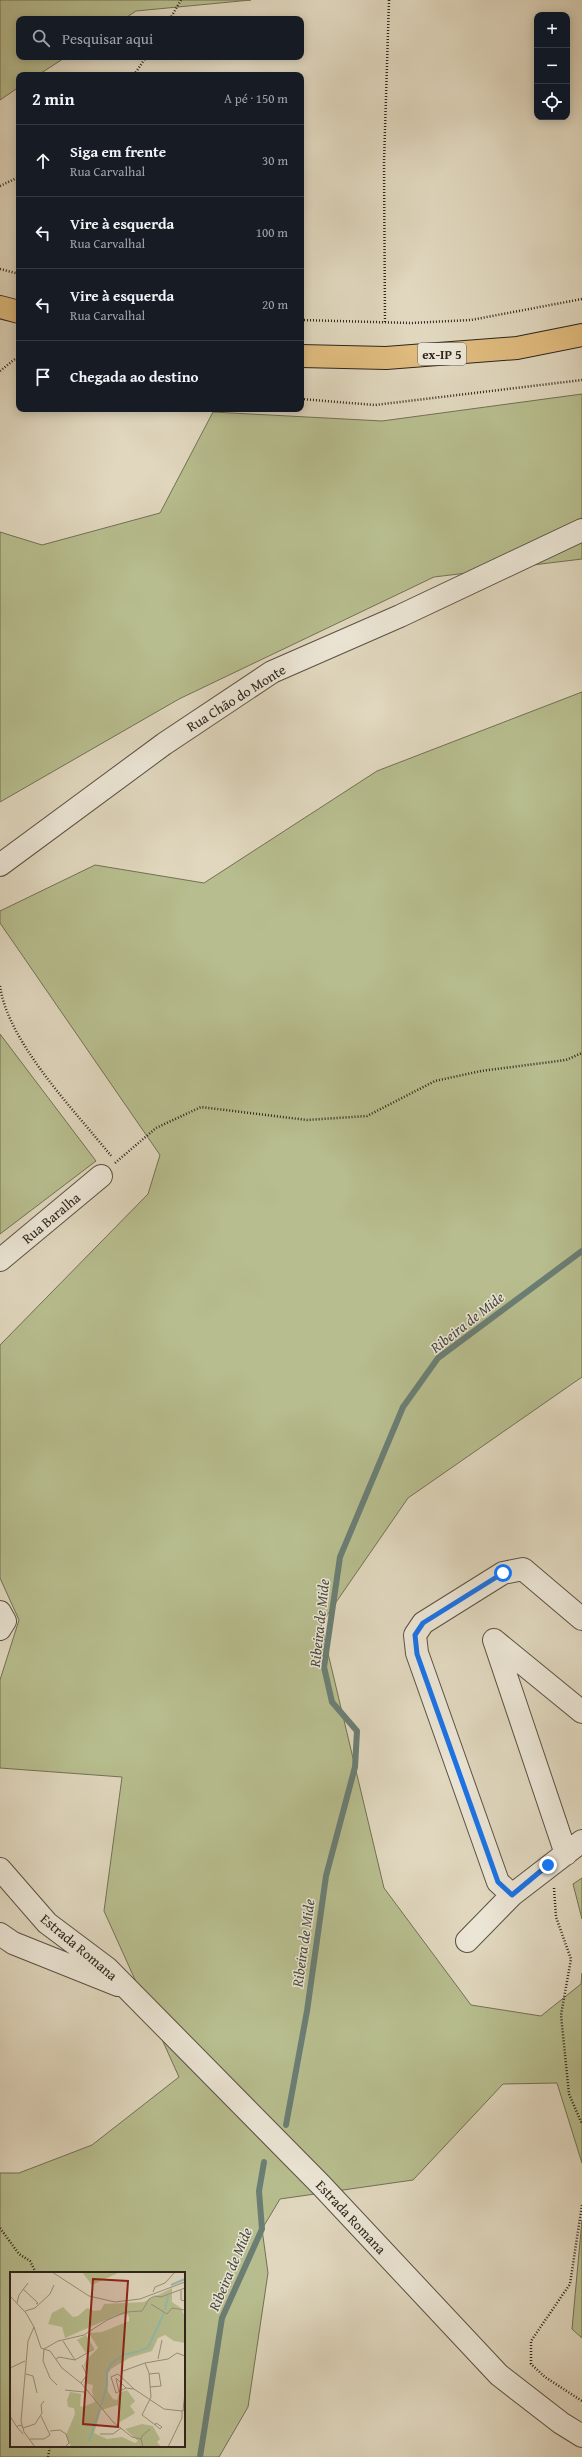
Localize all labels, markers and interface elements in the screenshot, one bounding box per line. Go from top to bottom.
map controls [534,12,570,120]
button: + [534,12,570,48]
search box [16,16,304,60]
icon: search [30,27,52,49]
text: Pesquisar aqui [62,28,153,49]
button: − [534,48,570,84]
button: locate [534,84,570,120]
text: 2 min [32,86,74,111]
text: A pé · 150 m [224,89,288,108]
text: Siga em frente [70,141,166,162]
icon: ahead [32,150,54,172]
text: 30 m [262,151,288,170]
text: Rua Carvalhal [70,162,145,181]
text: Vire à esquerda [70,213,174,234]
icon: left [32,222,54,244]
text: 100 m [256,223,288,242]
text: Rua Carvalhal [70,234,145,253]
text: Vire à esquerda [70,285,174,306]
icon: left [32,294,54,316]
text: 20 m [262,295,288,314]
text: Rua Carvalhal [70,306,145,325]
road number: ex-IP 5 [418,343,466,365]
icon: arrive [32,366,54,388]
text: Chegada ao destino [70,366,198,387]
street label: Rua Chão do Monte [183,659,290,737]
street label: Rua Baralha [18,1187,85,1248]
water label: Ribeira de Mide [425,1286,508,1358]
route start [494,1564,512,1582]
water label: Ribeira de Mide [304,1578,334,1669]
route end [539,1856,557,1874]
water label: Ribeira de Mide [286,1898,320,1989]
street label: Estrada Romana [36,1909,122,1985]
street label: Estrada Romana [311,2176,391,2259]
water label: Ribeira de Mide [203,2224,257,2315]
inset map [10,2272,185,2447]

